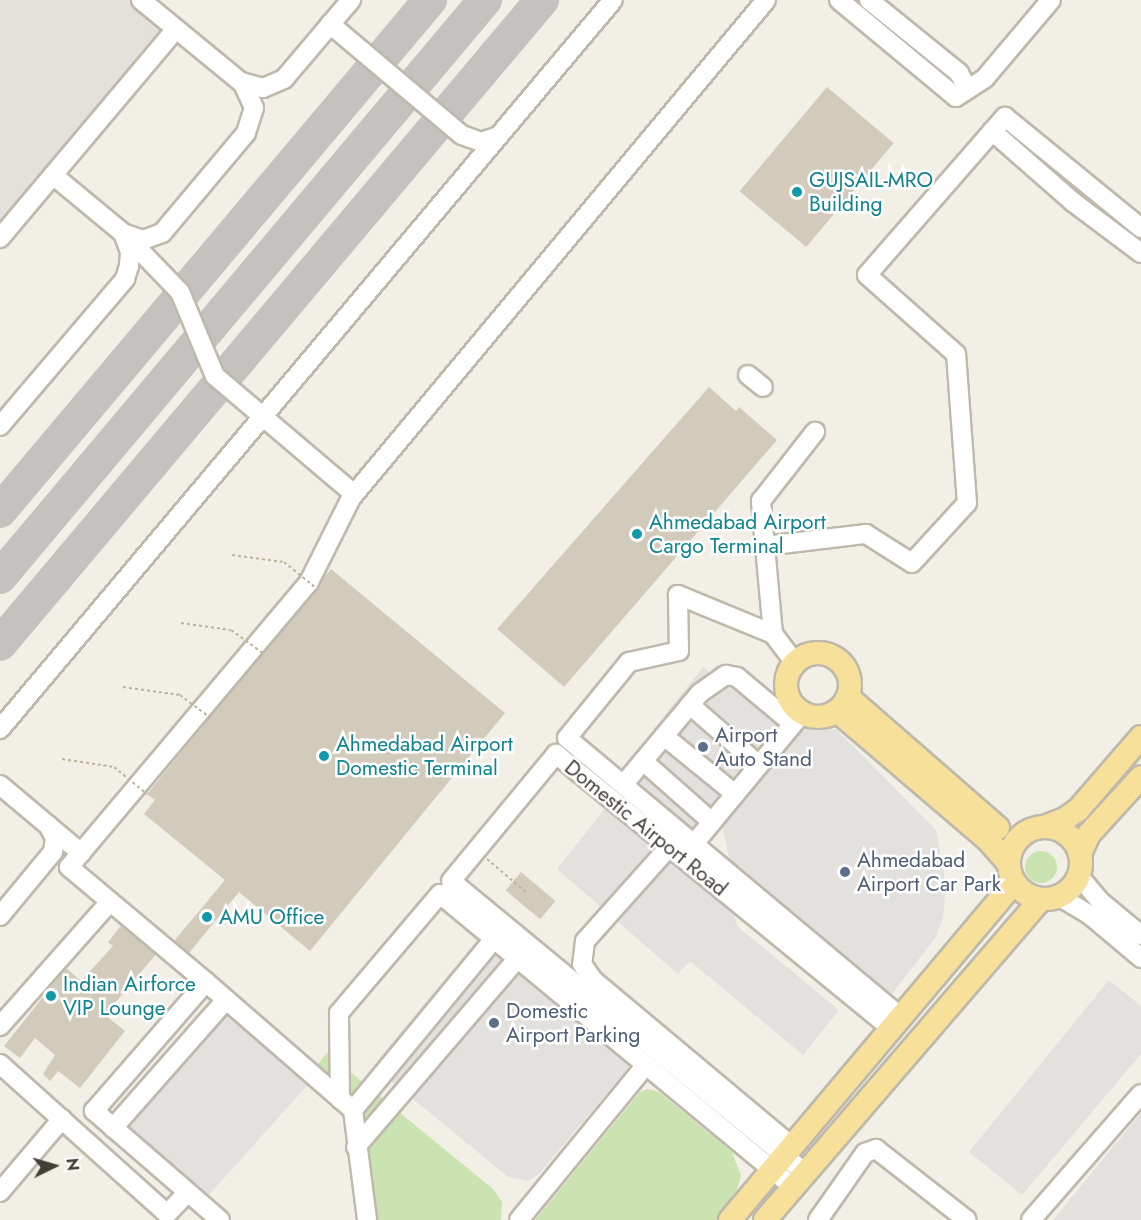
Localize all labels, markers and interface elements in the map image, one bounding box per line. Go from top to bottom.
place label: GUJSAIL-MRO Building [809,167,933,217]
marker: GUJSAIL-MRO Building [790,185,804,199]
place label: Ahmedabad Airport Cargo Terminal [649,509,826,559]
marker: Ahmedabad Airport Cargo Terminal [630,527,644,541]
place label: Airport Auto Stand [715,722,812,772]
place label: Ahmedabad Airport Domestic Terminal [336,731,513,781]
marker: Airport Auto Stand [696,740,710,754]
marker: Ahmedabad Airport Domestic Terminal [317,749,331,763]
street label: Domestic Airport Road [560,755,732,901]
place label: Ahmedabad Airport Car Park [857,847,1001,897]
marker: Ahmedabad Airport Car Park [838,865,852,879]
place label: AMU Office [219,904,324,930]
marker: AMU Office [200,910,214,924]
place label: Indian Airforce VIP Lounge [63,971,196,1021]
marker: Indian Airforce VIP Lounge [44,989,58,1003]
place label: Domestic Airport Parking [506,998,640,1048]
marker: Domestic Airport Parking [487,1016,501,1030]
north arrow [24,1136,84,1196]
text: N [60,1157,84,1172]

